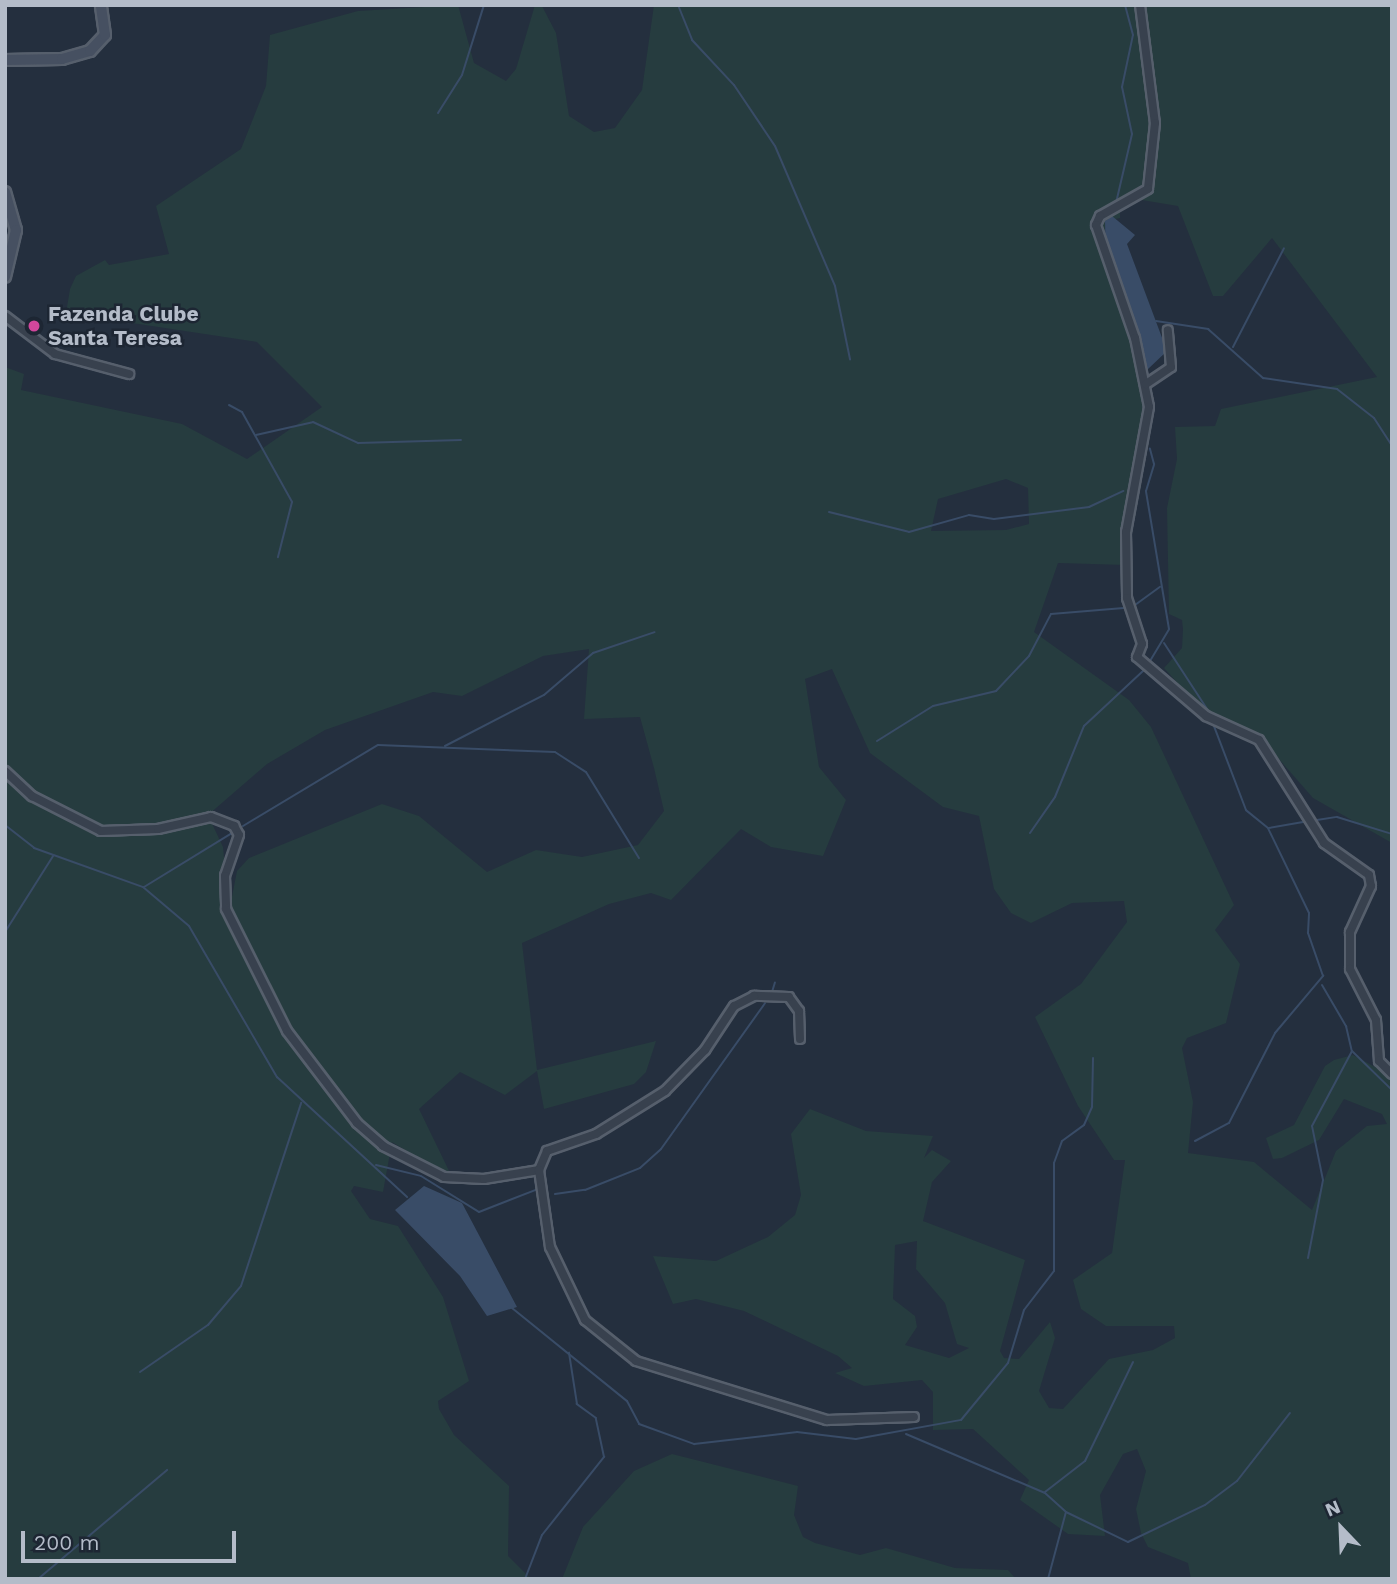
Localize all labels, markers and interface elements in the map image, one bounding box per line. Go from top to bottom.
place label: Fazenda Clube Santa Teresa [48,301,199,351]
marker: Fazenda Clube Santa Teresa [26,318,42,334]
north arrow [1306,1493,1376,1563]
text: N [1322,1495,1344,1522]
scale bar [24,1518,240,1562]
text: 200 m [34,1530,100,1555]

